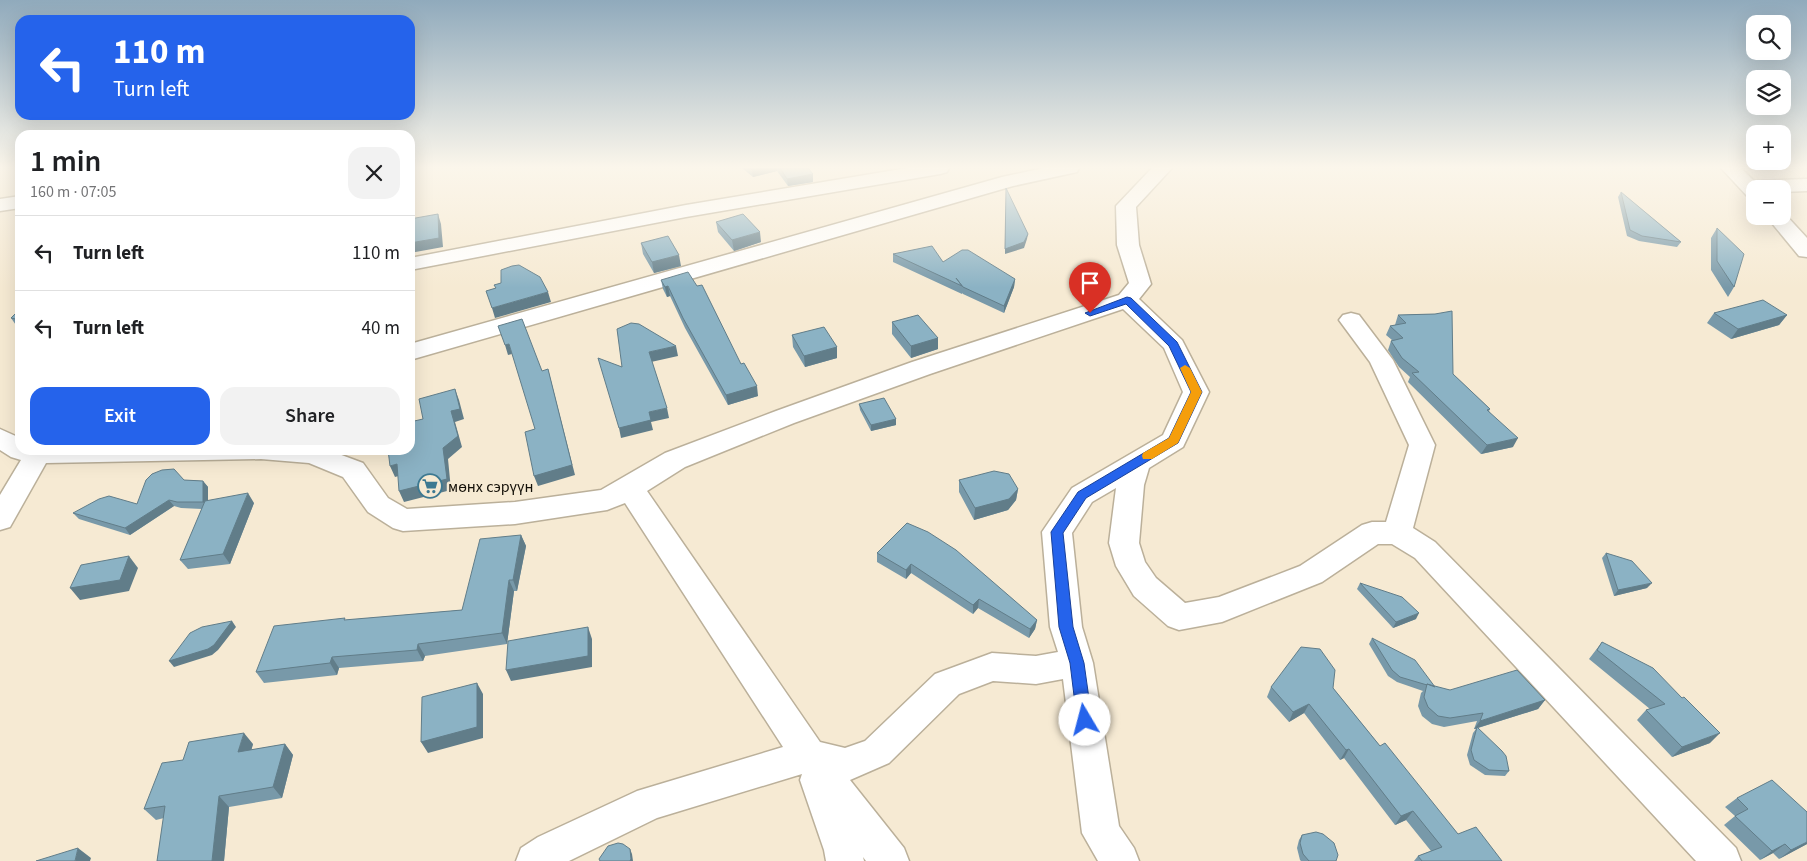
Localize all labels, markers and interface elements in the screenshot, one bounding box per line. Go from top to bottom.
map controls [1746,15,1791,225]
button: search [1746,15,1791,60]
text: 110 m [113,27,205,77]
icon: left [30,35,95,100]
button: layers [1746,70,1791,115]
text: Turn left [113,73,189,105]
button: + [1746,125,1791,170]
text: 1 min [30,140,101,183]
button: close [348,147,400,199]
button: − [1746,180,1791,225]
text: 160 m · 07:05 [30,181,117,203]
icon: left [30,239,58,267]
text: Turn left [73,240,144,267]
text: 110 m [352,240,400,267]
pin [1069,262,1111,313]
icon: arrive [1076,269,1104,297]
icon: left [30,314,58,342]
text: Turn left [73,315,144,342]
text: 40 m [362,315,400,342]
button: Exit [30,387,210,445]
button: Share [220,387,400,445]
supermarket icon: мөнх сэрүүн [417,473,443,499]
place label: мөнх сэрүүн [448,476,533,498]
position arrow [1058,693,1110,745]

